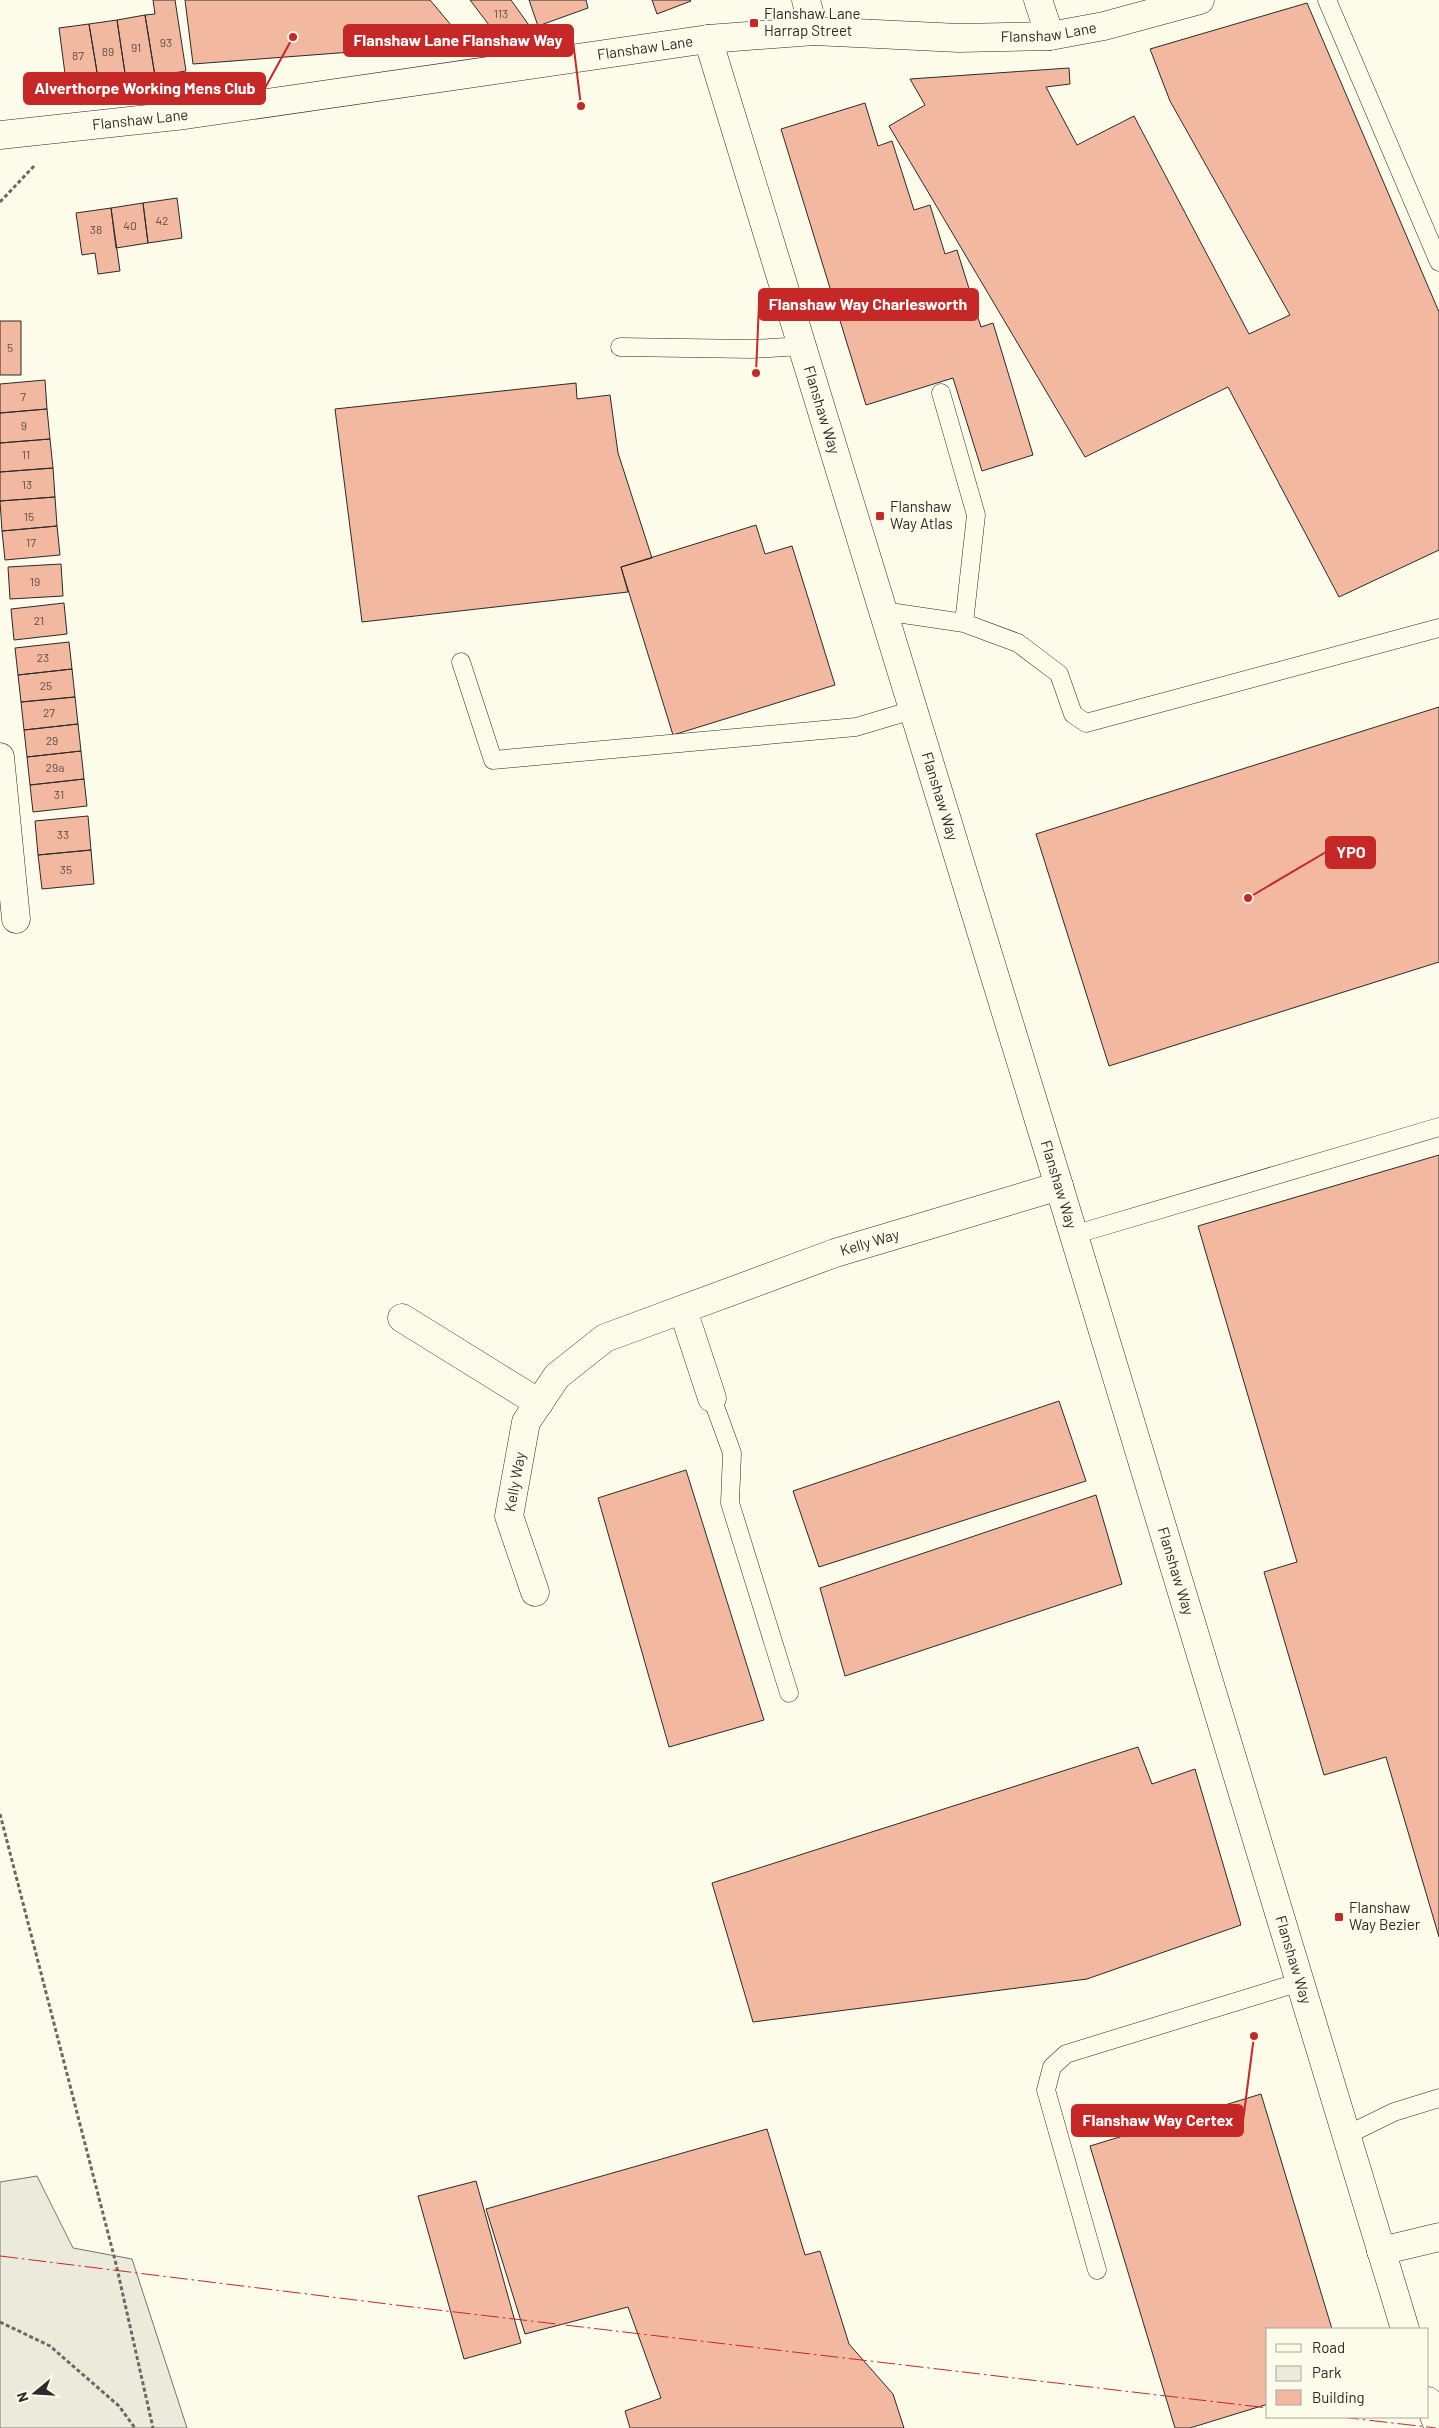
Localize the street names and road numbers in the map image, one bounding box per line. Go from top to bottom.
street label: Flanshaw Lane [1000,18,1098,45]
street label: Flanshaw Lane [596,31,694,63]
street label: Flanshaw Lane [91,105,189,133]
street label: Flanshaw Way [801,363,845,456]
street label: Flanshaw Way [919,750,963,842]
street label: Flanshaw Way [1038,1138,1081,1231]
street label: Kelly Way [838,1224,901,1259]
street label: Kelly Way [500,1450,528,1513]
street label: Flanshaw Way [1155,1525,1198,1617]
street label: Flanshaw Way [1272,1913,1316,2006]

